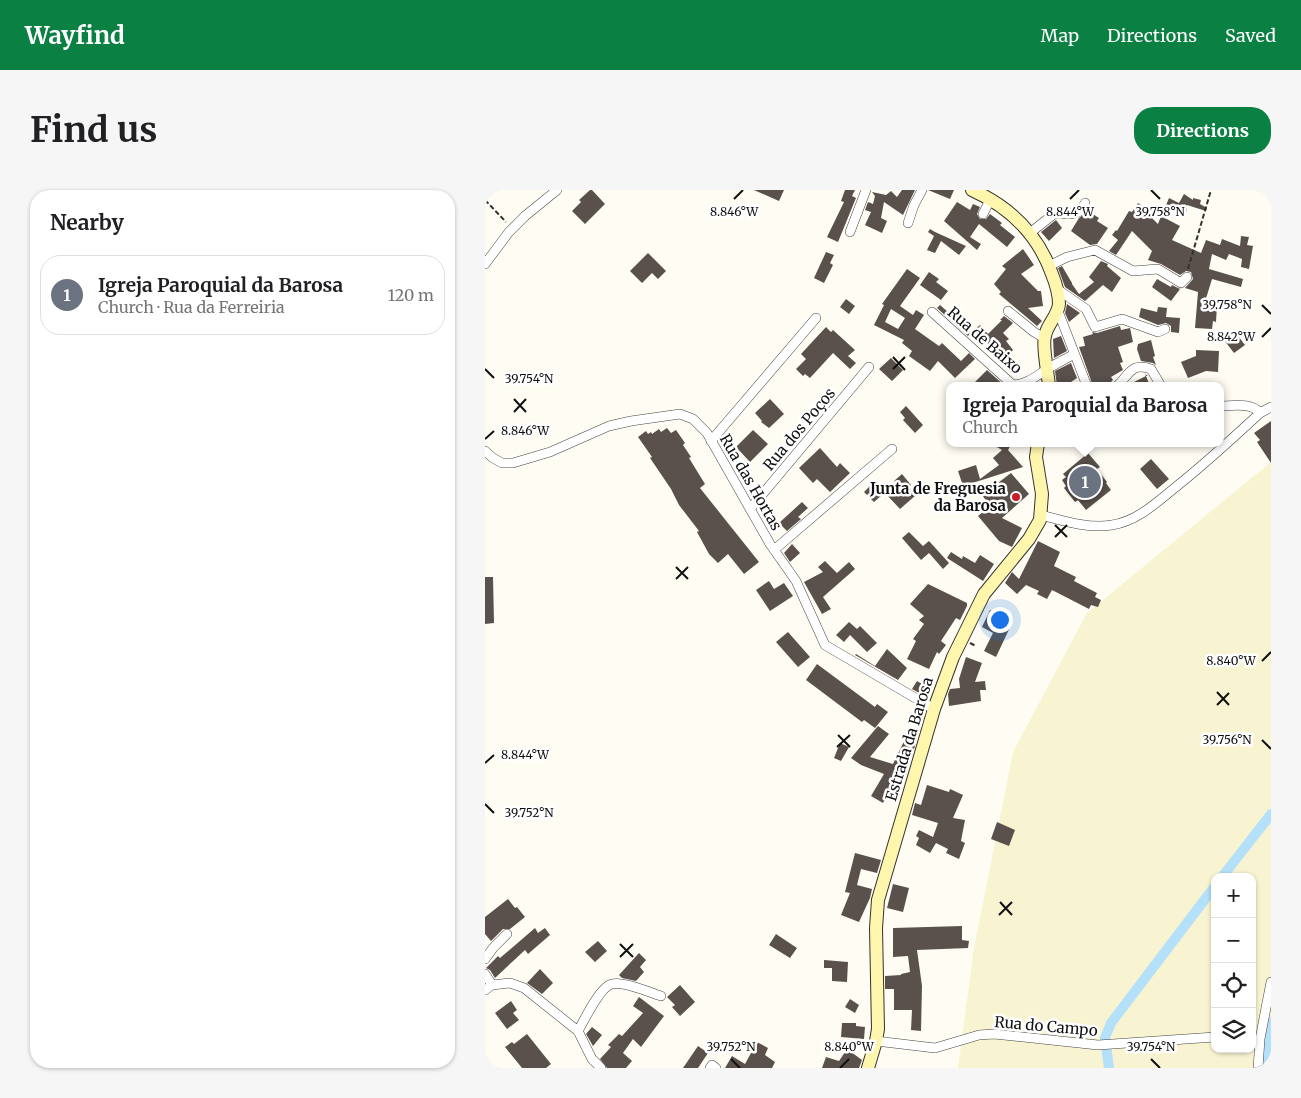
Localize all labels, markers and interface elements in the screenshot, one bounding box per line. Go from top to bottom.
text: Wayfind [25,20,125,51]
text: Map [1041,24,1079,47]
text: Directions [1107,24,1197,47]
text: Saved [1225,24,1276,47]
button: Directions [1134,107,1271,154]
text: Find us [30,108,157,152]
text: 8.846°W [710,204,759,219]
text: 8.844°W [1046,204,1095,219]
text: 39.758°N [1135,204,1185,219]
text: Nearby [50,209,124,236]
text: Igreja Paroquial da Barosa [98,273,343,297]
text: 1 [63,285,71,305]
text: 120 m [388,285,434,305]
text: Church · Rua da Ferreiria [98,297,285,317]
text: 39.758°N [1202,297,1252,312]
street label: Rua de Baixo [944,302,1026,378]
text: 8.842°W [1207,329,1256,344]
text: 39.754°N [505,371,554,386]
popup [946,382,1224,447]
street label: Rua dos Poços [759,384,839,474]
text: Igreja Paroquial da Barosa [962,393,1208,417]
text: Church [962,417,1018,437]
text: 8.846°W [501,423,550,438]
street label: Rua das Hortas [716,430,786,534]
pin: 1 [1069,463,1101,501]
place label: Junta de Freguesia da Barosa [869,479,1007,515]
marker: Junta de Freguesia da Barosa [1010,491,1022,503]
your location [987,607,1013,633]
text: 8.840°W [1206,653,1257,668]
street label: Estrada da Barosa [881,675,937,803]
text: 39.756°N [1203,732,1252,747]
text: 8.844°W [501,747,550,762]
text: 39.752°N [504,805,554,820]
map controls [1211,873,1256,1053]
button: + [1211,873,1256,918]
button: − [1211,918,1256,963]
button: locate [1211,963,1256,1008]
button: layers [1211,1008,1256,1053]
street label: Rua do Campo [994,1012,1099,1040]
text: 39.752°N [706,1039,756,1054]
text: 8.840°W [824,1039,875,1054]
text: 39.754°N [1127,1039,1176,1054]

